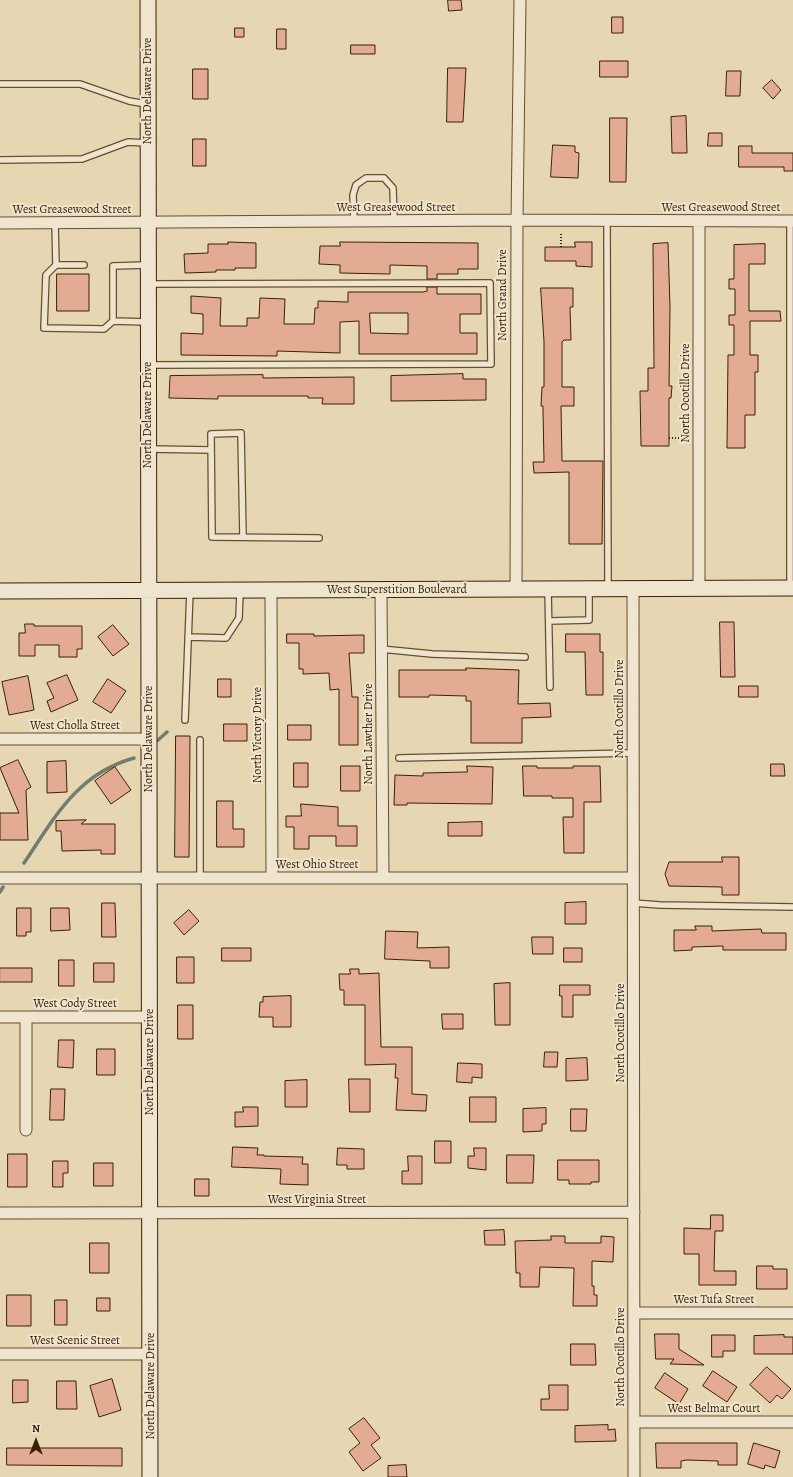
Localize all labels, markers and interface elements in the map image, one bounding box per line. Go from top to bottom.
street label: North Delaware Drive [141,38,155,144]
street label: West Greasewood Street [337,201,455,215]
street label: West Greasewood Street [662,201,780,215]
street label: West Greasewood Street [13,203,131,217]
street label: North Grand Drive [496,249,510,341]
street label: North Ocotillo Drive [679,343,693,443]
street label: North Delaware Drive [141,362,155,468]
street label: West Superstition Boulevard [327,583,467,597]
street label: North Ocotillo Drive [613,659,627,759]
street label: North Lawther Drive [362,683,376,785]
street label: North Delaware Drive [142,686,156,792]
street label: North Victory Drive [251,687,265,783]
street label: West Cholla Street [30,719,120,733]
street label: West Ohio Street [276,858,358,872]
street label: North Ocotillo Drive [614,983,628,1083]
street label: West Cody Street [33,997,117,1011]
street label: North Delaware Drive [143,1009,157,1115]
street label: West Virginia Street [268,1193,366,1207]
street label: West Tufa Street [674,1293,754,1307]
street label: North Ocotillo Drive [614,1307,628,1407]
street label: North Delaware Drive [144,1333,158,1439]
street label: West Scenic Street [30,1334,120,1348]
street label: West Belmar Court [667,1402,761,1416]
north arrow [16,1421,56,1461]
text: N [32,1421,40,1436]

